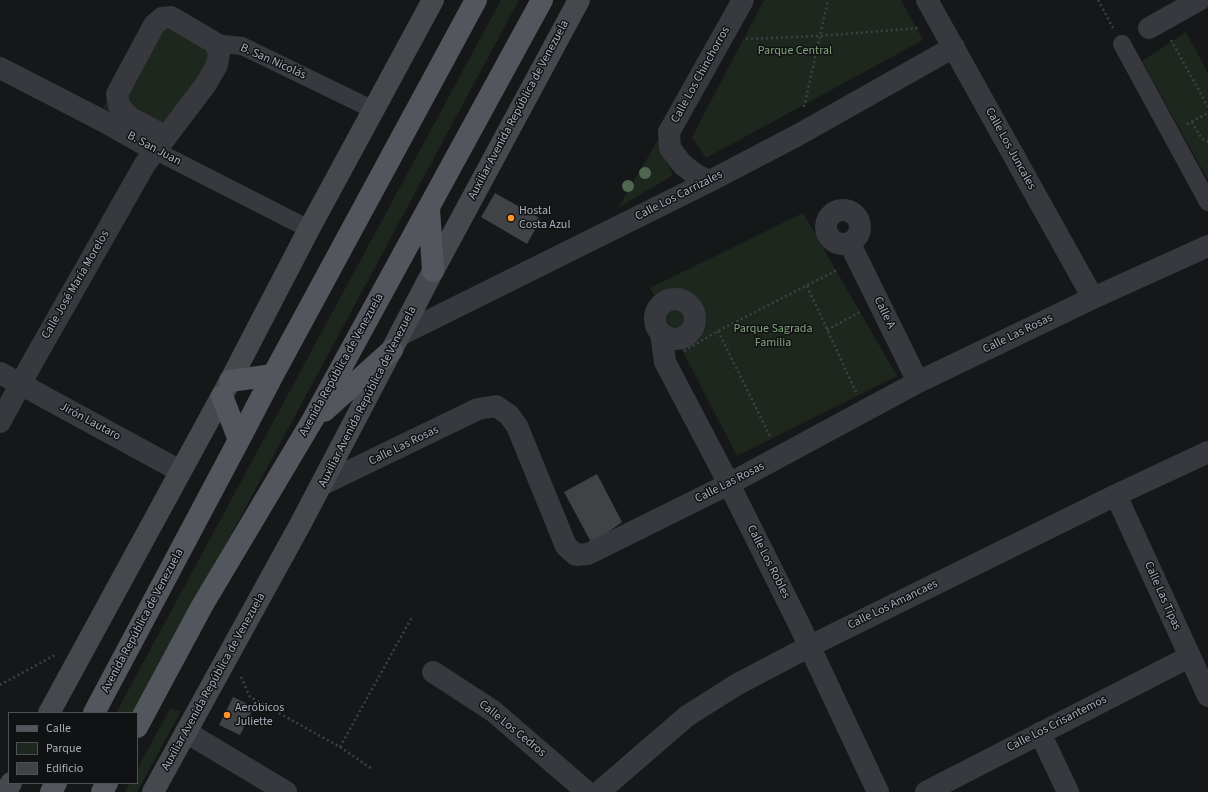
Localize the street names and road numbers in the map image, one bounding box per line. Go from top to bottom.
street label: Auxiliar Avenida República de Venezuela [466,18,572,202]
street label: Calle Los Chinchorros [669,24,733,126]
street label: B. San Nicolás [238,41,308,83]
street label: Calle Los Juncales [982,106,1038,192]
street label: B. San Juan [125,129,183,169]
street label: Calle Los Carrizales [633,168,725,224]
street label: Calle José María Morelos [39,228,113,342]
street label: Avenida República de Venezuela [297,291,387,439]
street label: Calle A [870,295,898,331]
street label: Auxiliar Avenida República de Venezuela [316,304,420,490]
street label: Calle Las Rosas [981,311,1055,357]
street label: Jirón Lautaro [57,400,123,444]
street label: Calle Las Rosas [367,423,441,469]
street label: Calle Las Rosas [693,459,767,507]
street label: Calle Los Robles [743,523,793,601]
street label: Avenida República de Venezuela [99,547,187,695]
street label: Calle Las Tipas [1140,559,1184,633]
street label: Calle Los Amancaes [846,577,940,633]
street label: Auxiliar Avenida República de Venezuela [159,591,269,773]
street label: Calle Los Crisantemos [1005,693,1109,755]
street label: Calle Los Cedros [476,698,548,760]

